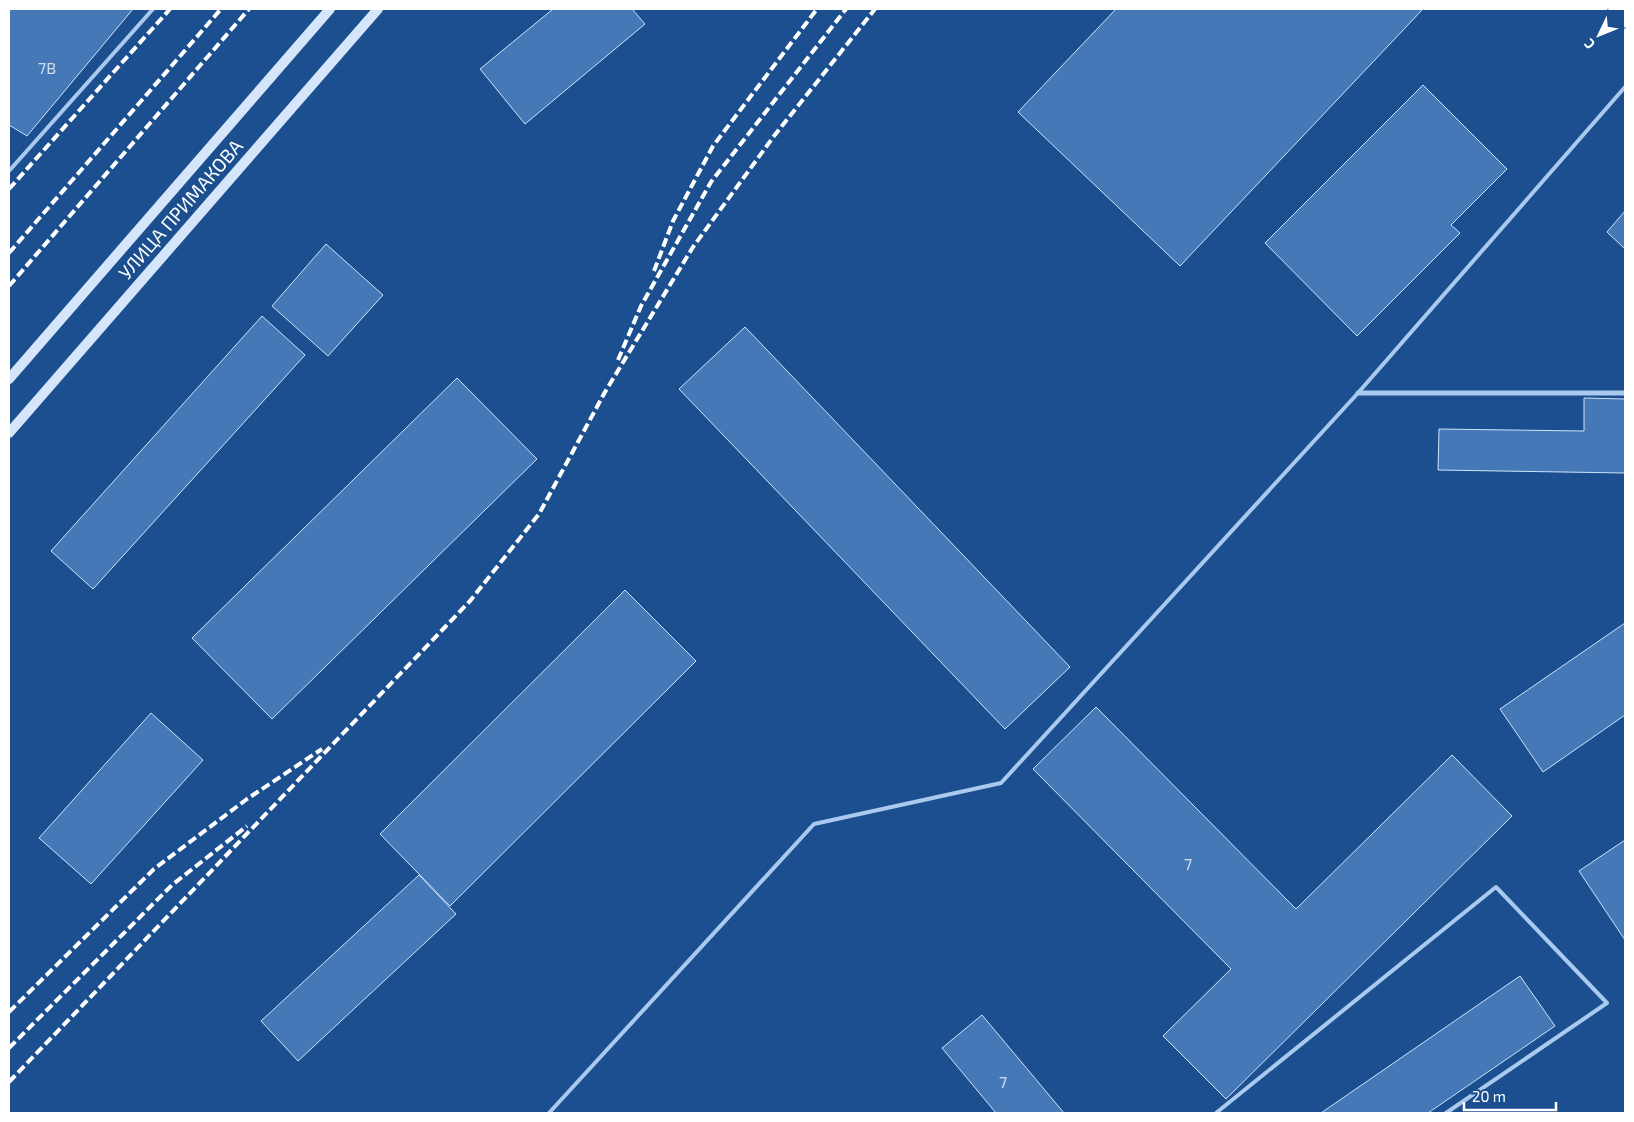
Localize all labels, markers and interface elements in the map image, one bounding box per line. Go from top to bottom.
north arrow [1574,10,1624,60]
text: С [1580,35,1598,53]
house number: 7В [38,58,56,77]
street label: УЛИЦА ПРИМАКОВА [113,134,247,284]
house number: 7 [1184,854,1192,873]
house number: 7 [999,1072,1007,1091]
scale bar [1464,1080,1556,1112]
text: 20 m [1472,1087,1506,1105]

